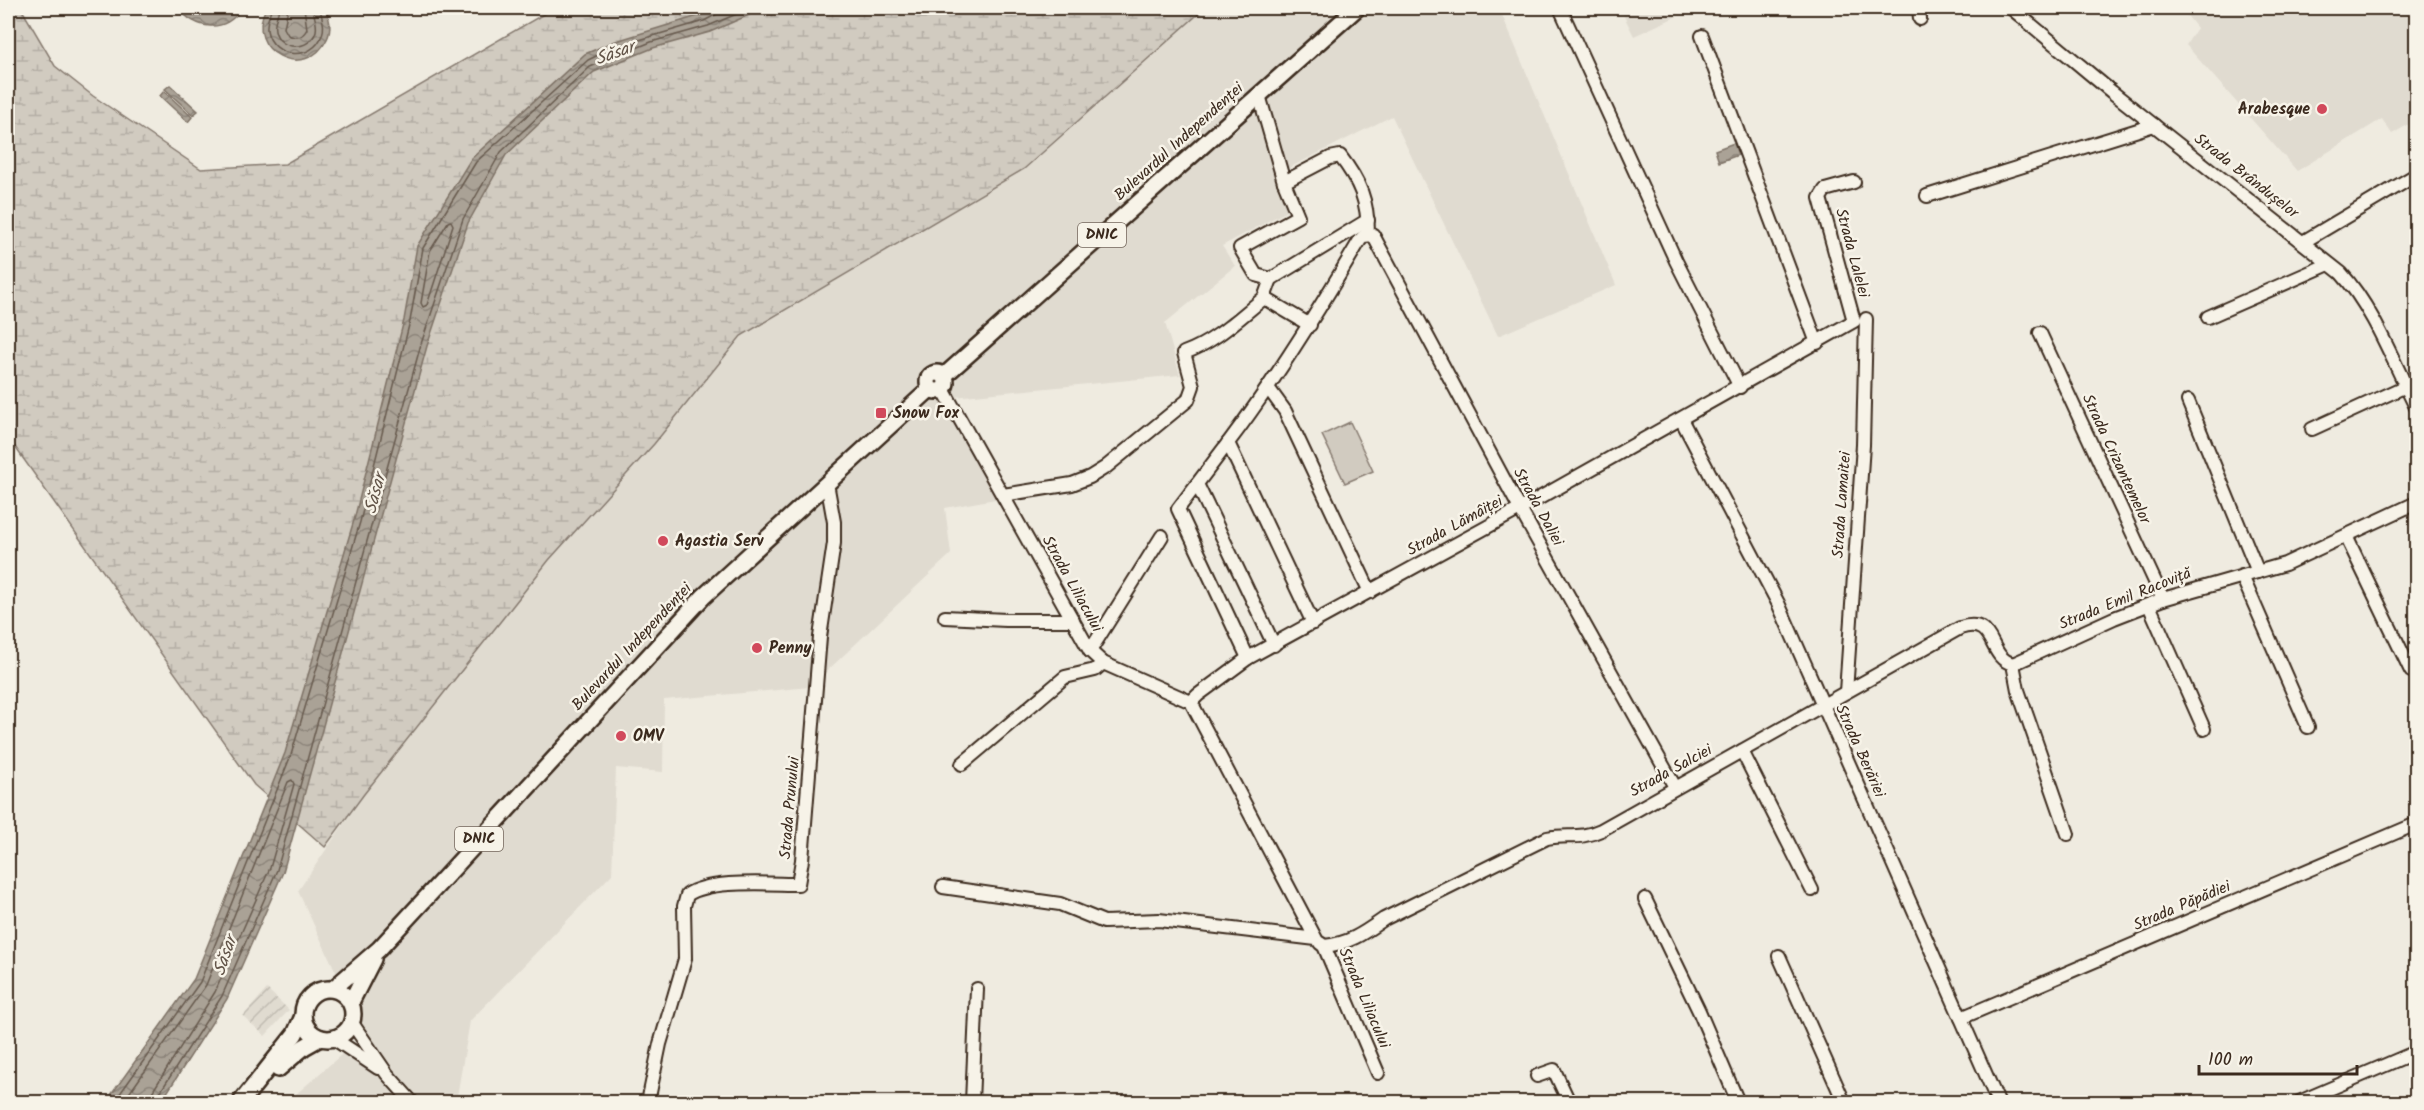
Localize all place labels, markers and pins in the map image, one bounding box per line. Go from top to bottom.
place label: Arabesque [2238,97,2310,122]
marker: Arabesque [2315,102,2329,116]
place label: Snow Fox [893,401,959,426]
marker: Snow Fox [874,406,888,420]
place label: Agastia Serv [675,529,765,554]
marker: Agastia Serv [656,534,670,548]
place label: Penny [769,636,812,661]
marker: Penny [750,641,764,655]
place label: OMV [633,724,665,749]
marker: OMV [614,729,628,743]

